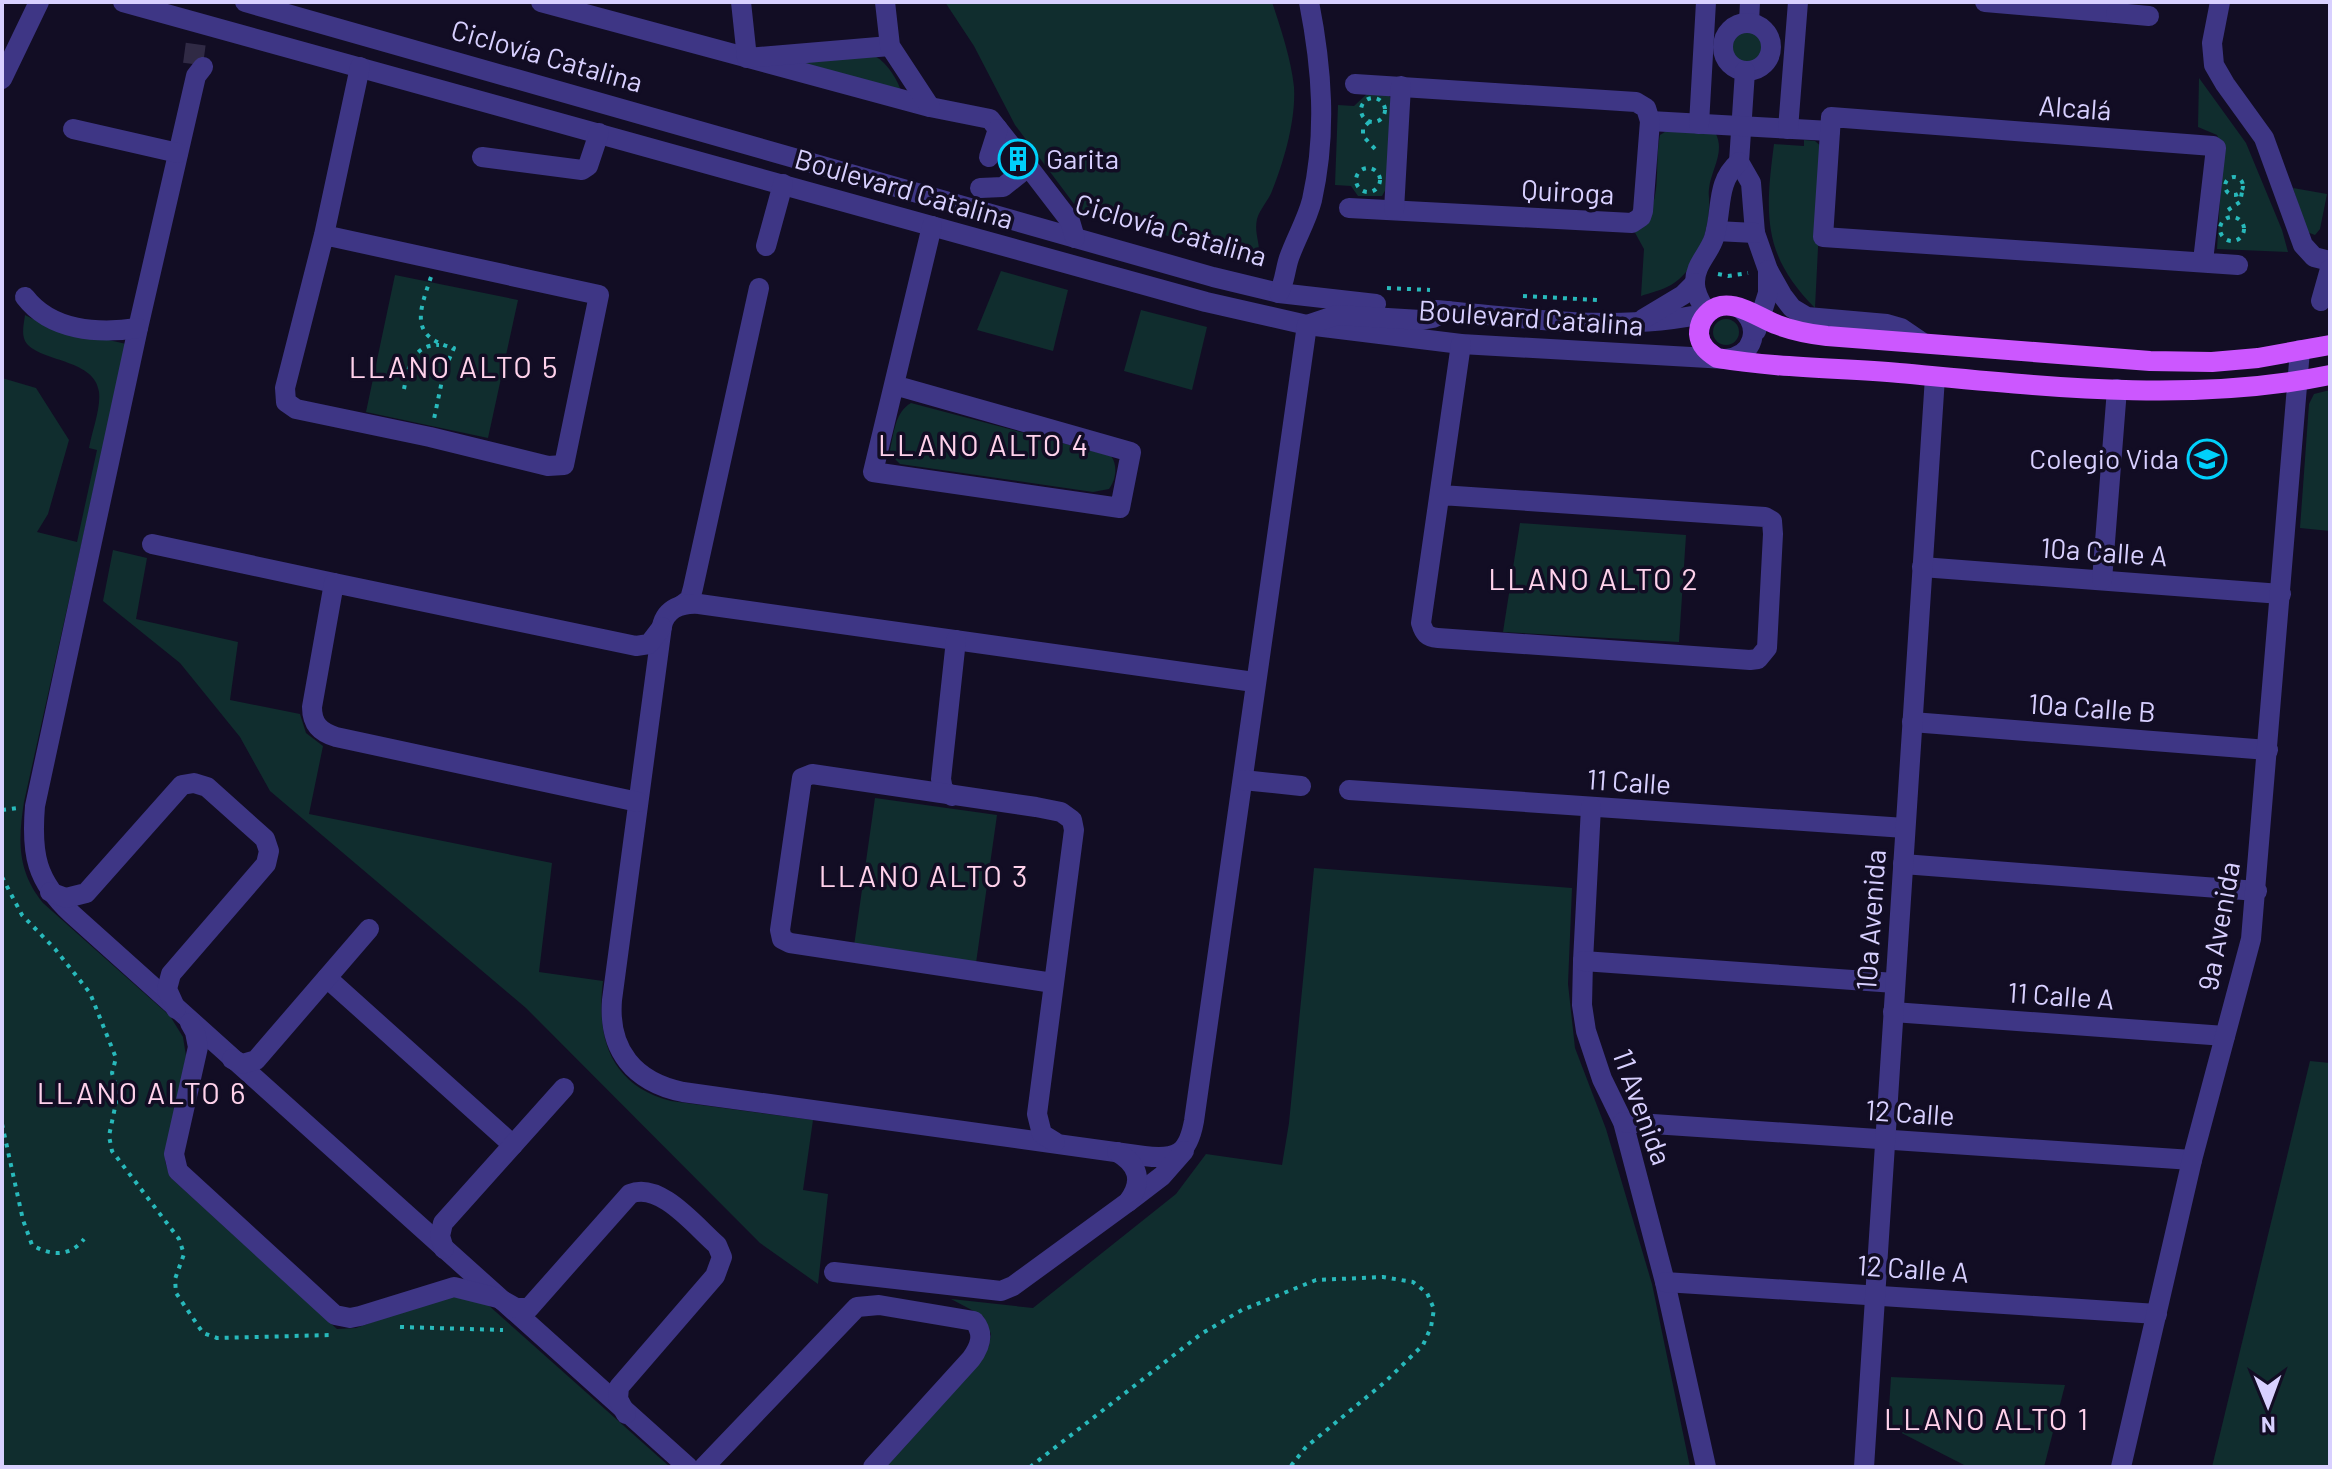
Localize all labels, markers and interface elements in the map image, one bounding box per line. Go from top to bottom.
street label: Ciclovía Catalina [448,11,647,99]
street label: Alcalá [2037,87,2113,127]
building icon: Garita [997,138,1039,180]
street label: Boulevard Catalina [791,141,1017,235]
place label: Garita [1046,141,1119,175]
street label: Quiroga [1521,172,1615,210]
street label: Ciclovía Catalina [1072,185,1271,273]
street label: Boulevard Catalina [1417,292,1645,342]
district label: LLANO ALTO 5 [349,348,559,384]
district label: LLANO ALTO 4 [878,426,1090,462]
school or university icon: Colegio Vida [2186,438,2228,480]
place label: Colegio Vida [2029,441,2179,475]
street label: 10a Calle A [2040,530,2169,572]
district label: LLANO ALTO 2 [1488,560,1700,596]
street label: 10a Calle B [2027,686,2157,728]
street label: 11 Calle [1586,761,1672,801]
street label: 10a Avenida [1848,848,1892,992]
district label: LLANO ALTO 3 [819,857,1029,893]
street label: 9a Avenida [2190,859,2246,993]
street label: 11 Calle A [2007,974,2116,1016]
street label: 11 Avenida [1606,1044,1680,1169]
district label: LLANO ALTO 6 [37,1074,247,1110]
street label: 12 Calle [1864,1092,1956,1132]
street label: 12 Calle A [1856,1247,1970,1289]
north arrow [2228,1365,2308,1445]
district label: LLANO ALTO 1 [1884,1400,2090,1436]
text: N [2261,1413,2276,1439]

